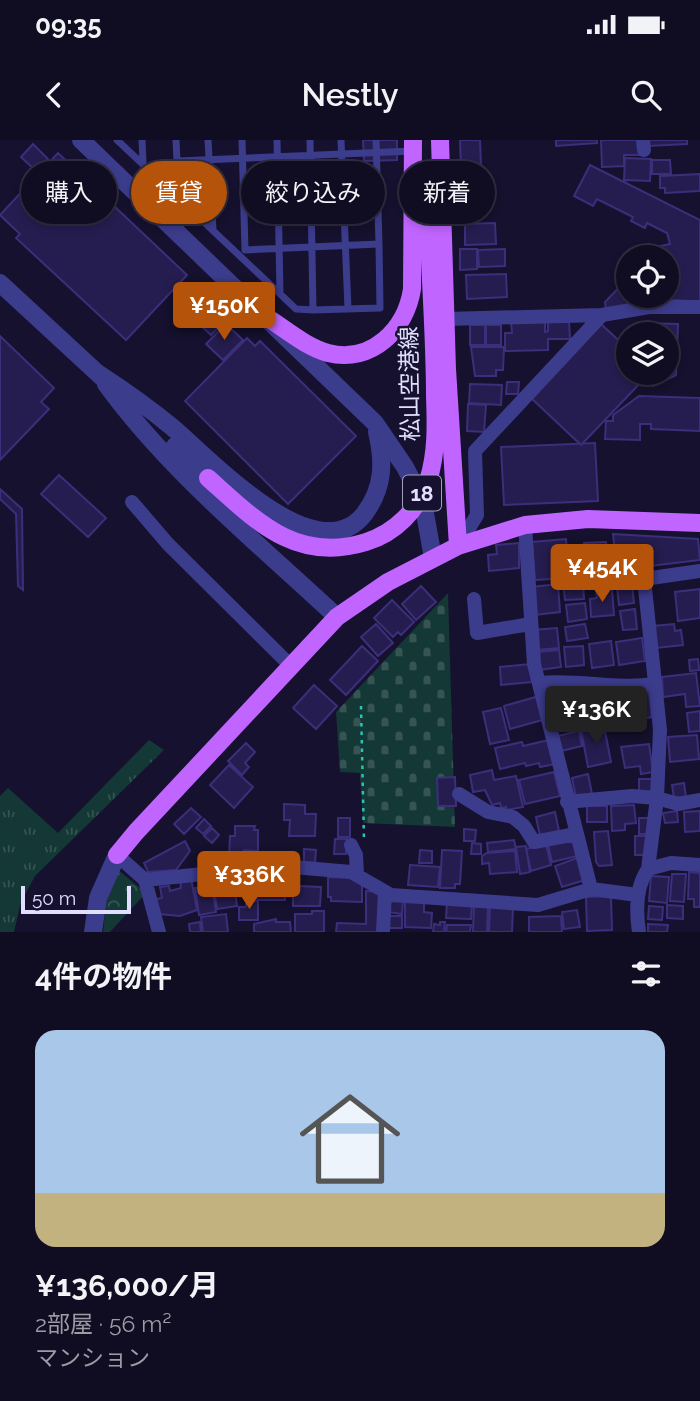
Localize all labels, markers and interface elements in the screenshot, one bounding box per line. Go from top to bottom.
text: 09:35 [35,10,102,40]
icon: back [35,76,73,114]
text: Nestly [301,76,399,113]
icon: search [627,76,665,114]
chip: 購入 [21,161,117,224]
chip: 賃貸 [131,161,227,224]
chip: 絞り込み [241,161,385,224]
chip: 新着 [399,161,495,224]
map controls [616,245,679,385]
button: locate [616,245,679,308]
pin: ¥150K [175,282,273,342]
text: ¥150K [189,291,259,318]
button: layers [616,322,679,385]
street label: 松山空港線 [394,326,424,442]
road number: 18 [403,476,441,510]
pin: ¥454K [553,545,651,604]
text: ¥454K [567,553,637,580]
pin: ¥136K [547,686,645,746]
text: ¥136K [561,695,631,722]
pin: ¥336K [200,852,298,911]
text: ¥336K [213,860,285,887]
scale bar [21,883,131,915]
text: 50 m [32,887,76,909]
icon: filters [627,955,665,993]
text: 4件の物件 [35,959,172,994]
icon: home [287,1076,413,1202]
text: ¥136,000/月 [35,1268,219,1303]
text: 2部屋 · 56 m² [35,1310,171,1337]
text: マンション [35,1344,150,1371]

